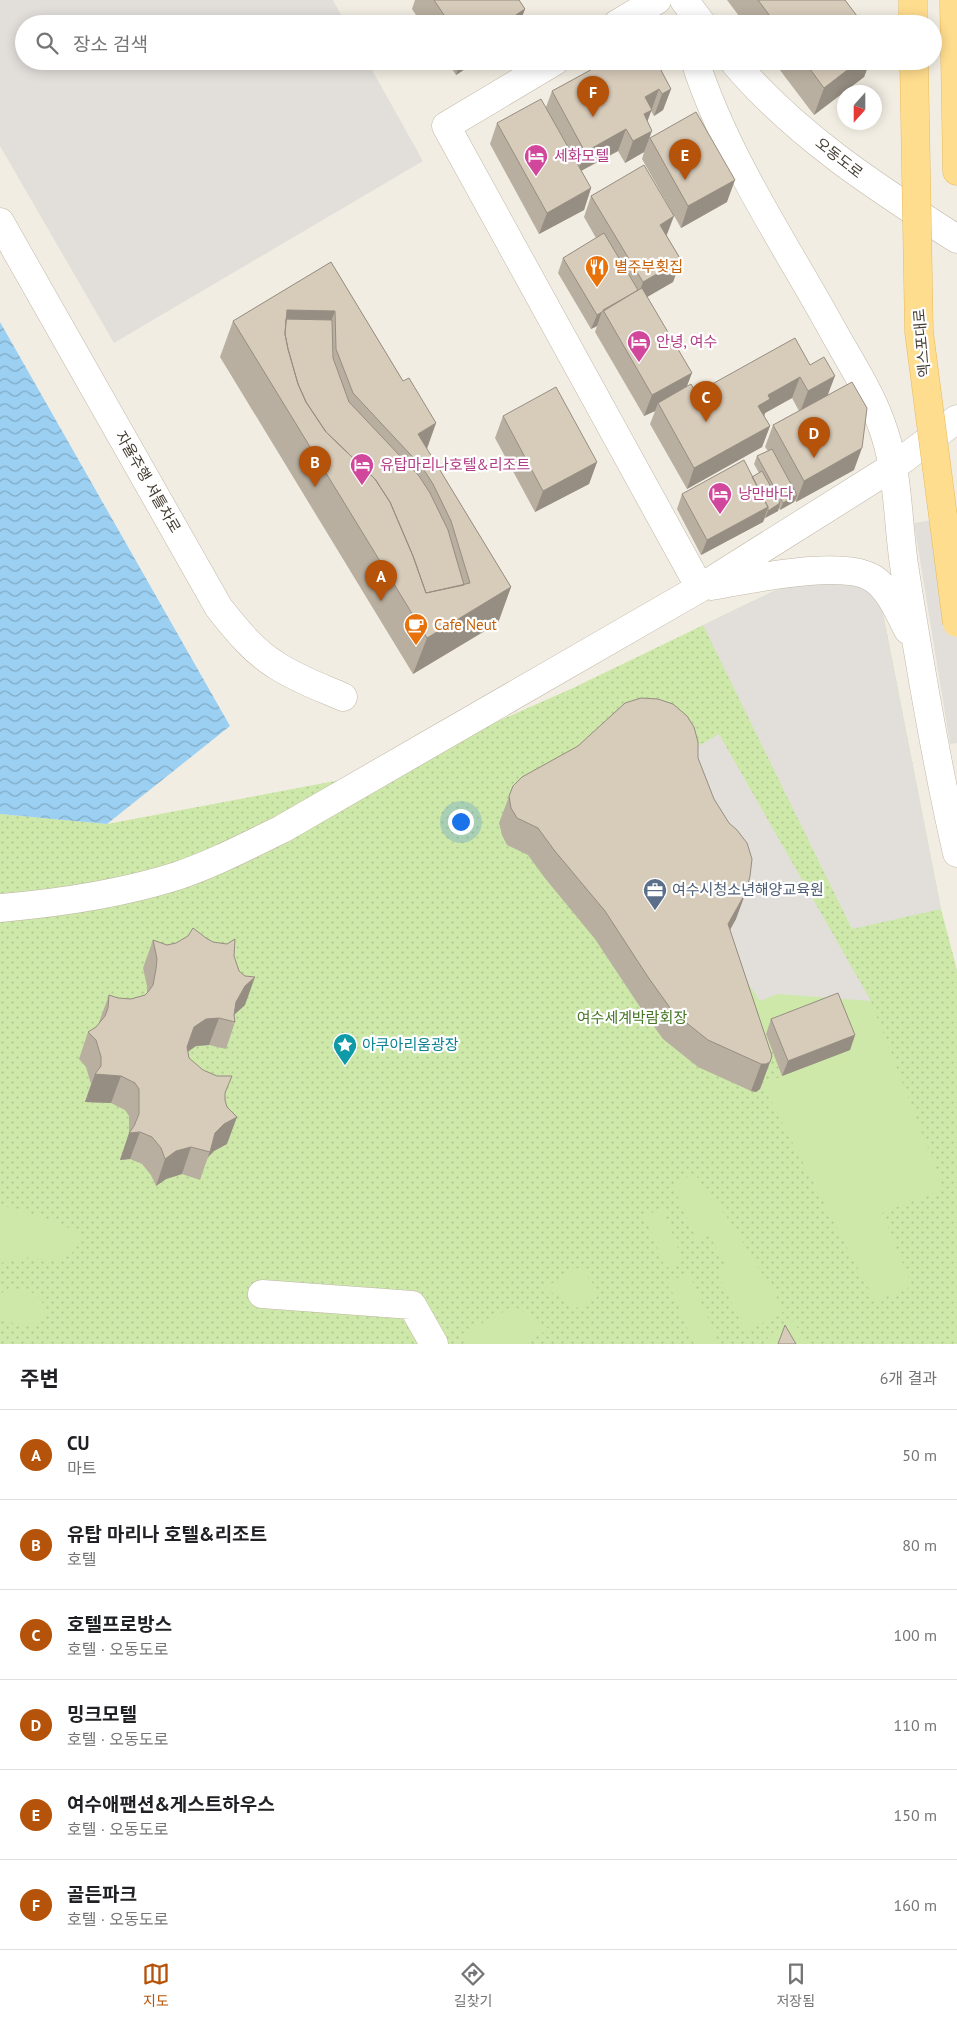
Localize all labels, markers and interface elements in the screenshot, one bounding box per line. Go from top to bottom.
search box [15,15,942,70]
icon: search [33,29,61,57]
text: 장소 검색 [73,32,148,56]
pin: F [577,76,609,117]
north arrow [837,85,882,130]
street label: 오동도로 [812,133,867,182]
pin: E [669,139,701,180]
hotel icon: 세화모텔 [523,143,549,177]
place label: 세화모텔 [554,146,609,165]
restaurant icon: 별주부횟집 [584,254,610,288]
place label: 별주부횟집 [614,257,683,276]
street label: 엑스포대로 [909,308,934,378]
hotel icon: 안녕, 여수 [626,329,652,363]
place label: 안녕, 여수 [656,332,717,351]
pin: C [690,381,722,422]
pin: D [798,417,830,458]
street label: 자율주행 셔틀차로 [112,427,185,536]
pin: B [299,446,331,487]
hotel icon: 유탑마리나호텔&리조트 [349,452,375,486]
place label: 유탑마리나호텔&리조트 [380,455,530,474]
hotel icon: 낭만바다 [707,481,733,515]
place label: 낭만바다 [738,484,793,503]
pin: A [365,560,397,601]
cafe icon: Cafe Neut [403,612,429,646]
place label: Cafe Neut [434,615,497,634]
your location [448,809,474,835]
office icon: 여수시청소년해양교육원 [642,877,668,911]
place label: 여수시청소년해양교육원 [672,880,824,899]
park label: 여수세계박람회장 [577,1008,687,1027]
place icon: 아쿠아리움광장 [332,1032,358,1066]
place label: 아쿠아리움광장 [362,1035,459,1054]
text: 주변 [20,1365,59,1392]
text: 6개 결과 [880,1368,937,1388]
text: CU [67,1431,90,1455]
text: A [31,1445,41,1465]
text: 50 m [902,1445,937,1465]
text: 마트 [67,1458,96,1478]
text: 유탑 마리나 호텔&리조트 [67,1522,267,1546]
text: B [31,1535,41,1555]
text: 80 m [902,1535,937,1555]
text: 호텔 [67,1549,96,1569]
text: 호텔프로방스 [67,1612,172,1636]
text: C [32,1625,40,1645]
text: 100 m [894,1625,937,1645]
text: 호텔 · 오동도로 [67,1639,168,1659]
text: 밍크모텔 [67,1702,137,1726]
text: D [31,1715,41,1735]
text: 110 m [894,1715,937,1735]
text: 호텔 · 오동도로 [67,1729,168,1749]
text: 여수애팬션&게스트하우스 [67,1792,275,1816]
text: E [32,1805,40,1825]
text: 150 m [894,1805,937,1825]
text: 호텔 · 오동도로 [67,1819,168,1839]
text: 골든파크 [67,1882,137,1906]
text: F [32,1895,40,1915]
text: 160 m [894,1895,937,1915]
text: 호텔 · 오동도로 [67,1909,168,1929]
tab: 지도 [142,1960,170,2010]
tab: 길찾기 [454,1960,493,2010]
tab: 저장됨 [776,1960,815,2010]

